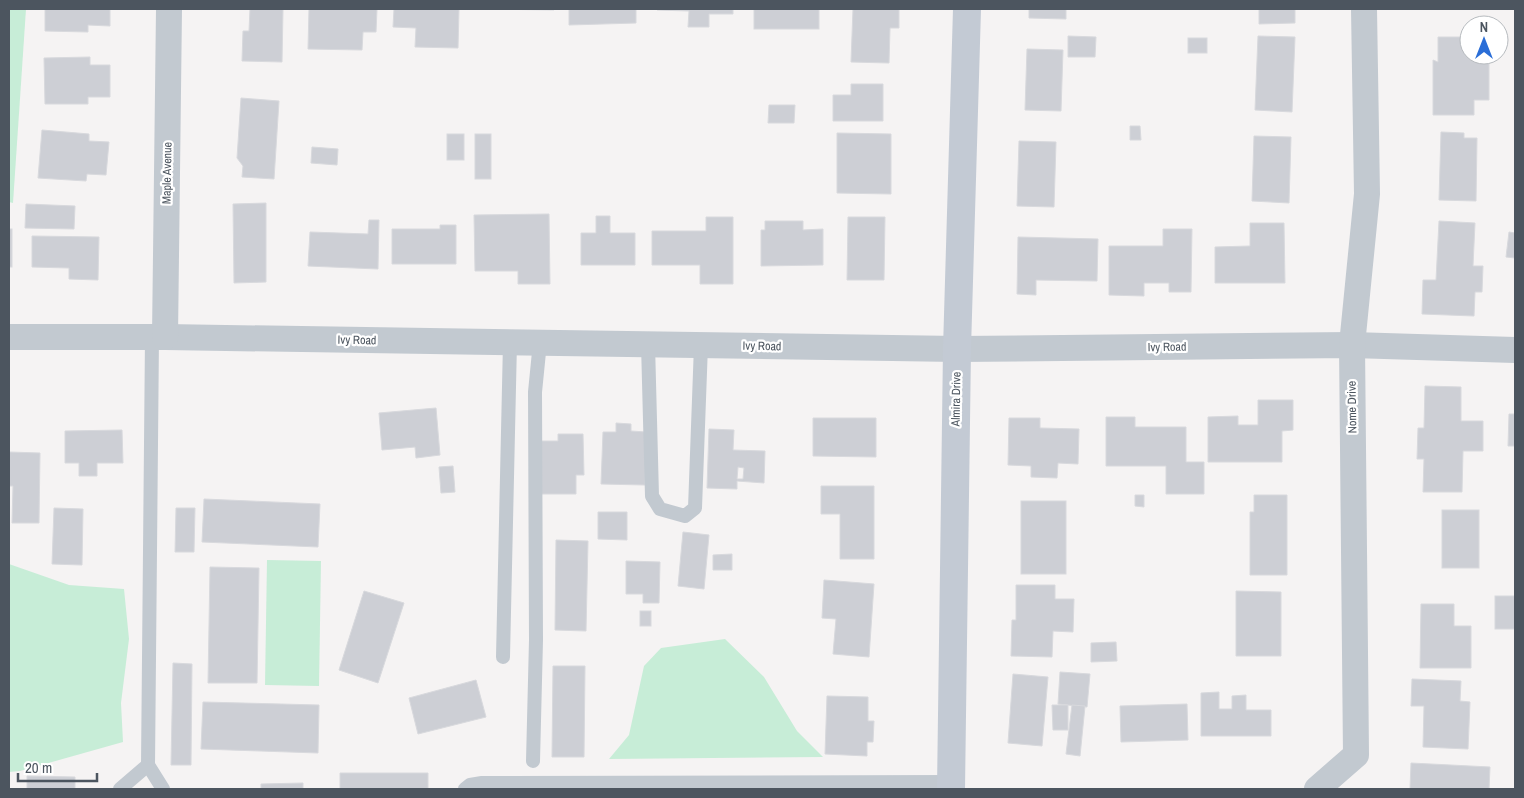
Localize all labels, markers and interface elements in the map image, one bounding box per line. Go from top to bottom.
north arrow [1459,15,1509,65]
text: N [1480,18,1488,36]
street label: Maple Avenue [158,142,176,204]
street label: Ivy Road [337,332,377,348]
street label: Ivy Road [742,338,782,354]
street label: Ivy Road [1147,339,1187,355]
street label: Almira Drive [948,372,964,427]
street label: Nome Drive [1344,381,1360,433]
scale bar [18,750,96,782]
text: 20 m [25,757,52,778]

